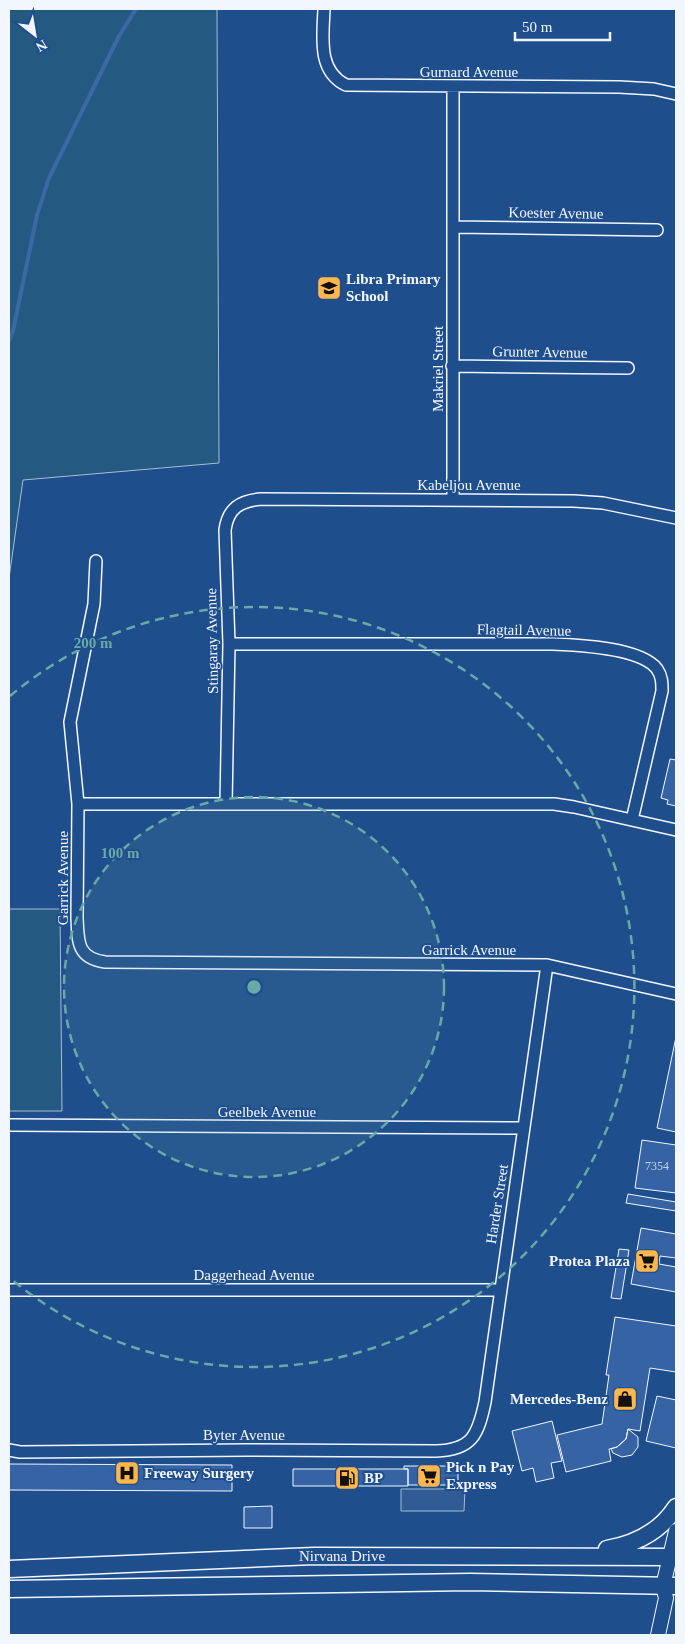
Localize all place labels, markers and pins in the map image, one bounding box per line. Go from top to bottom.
place label: Libra Primary School [346,271,441,304]
school or university icon: Libra Primary School [316,275,342,301]
centre of rings [245,978,263,996]
supermarket icon: Protea Plaza [634,1248,660,1274]
place label: Protea Plaza [549,1253,630,1269]
shop icon: Mercedes-Benz [612,1386,638,1412]
place label: Mercedes-Benz [510,1391,608,1407]
place label: Pick n Pay Express [446,1459,515,1492]
hospital icon: Freeway Surgery [114,1460,140,1486]
supermarket icon: Pick n Pay Express [416,1463,442,1489]
place label: Freeway Surgery [144,1465,255,1481]
fuel station icon: BP [334,1465,360,1491]
place label: BP [364,1470,383,1486]

